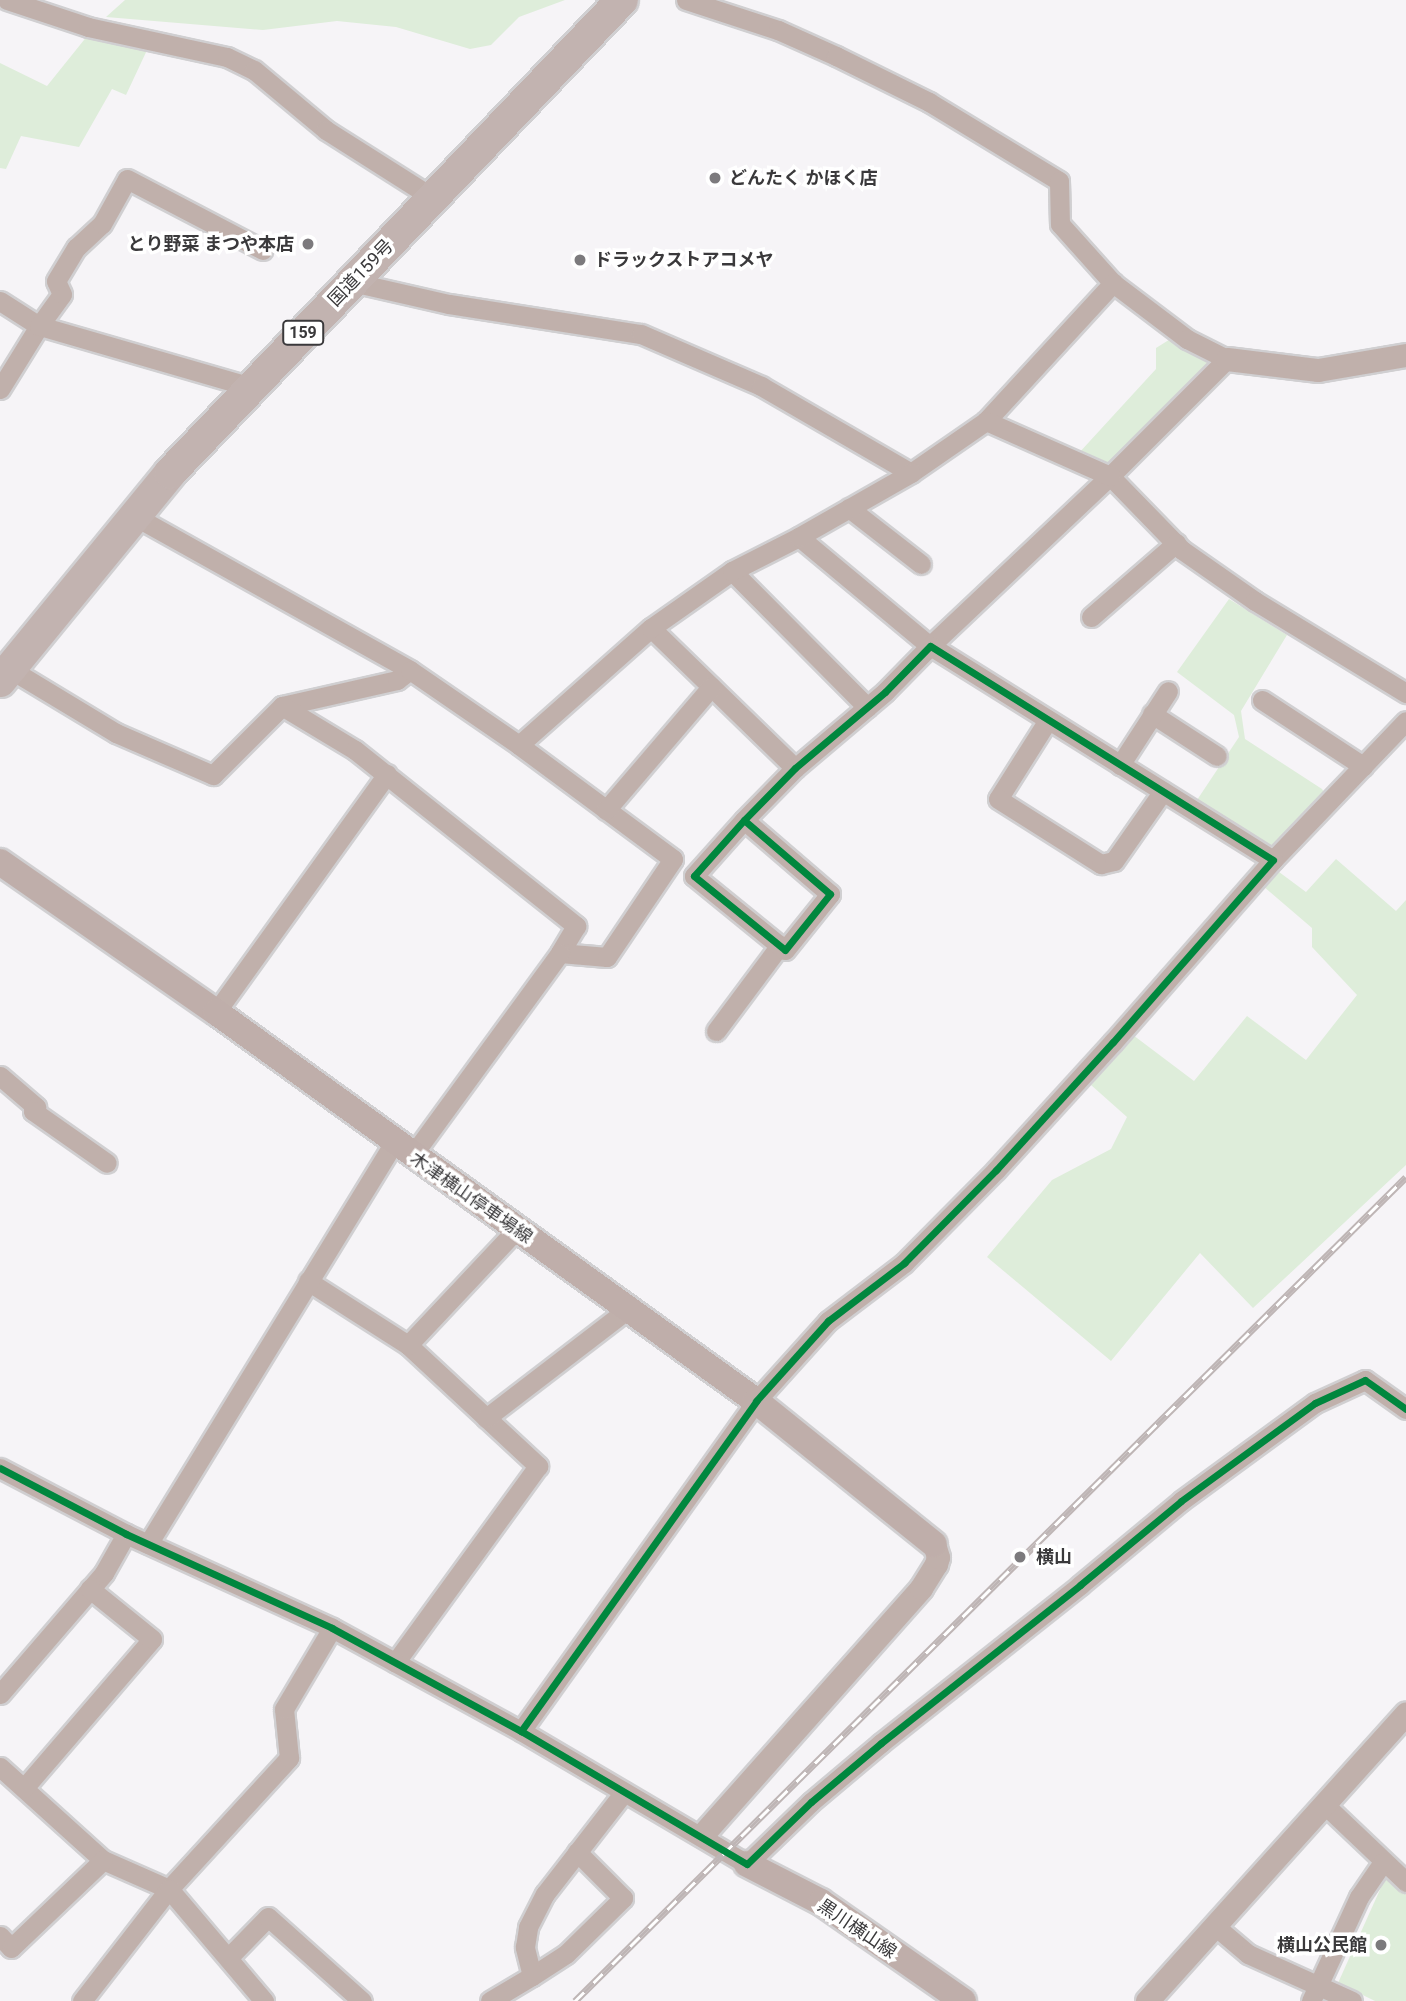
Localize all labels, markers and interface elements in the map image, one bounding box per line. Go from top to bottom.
place label: どんたく かほく店 [729,167,877,189]
marker: どんたく かほく店 [707,170,723,186]
place label: とり野菜 まつや本店 [128,233,294,255]
street label: 国道159号 [324,235,398,311]
marker: とり野菜 まつや本店 [300,236,316,252]
place label: ドラックストアコメヤ [594,249,774,271]
marker: ドラックストアコメヤ [572,252,588,268]
road number: 159 [282,320,324,346]
street label: 木津横山停車場線 [406,1148,536,1248]
place label: 横山 [1036,1546,1072,1568]
marker: 横山 [1010,1547,1030,1567]
street label: 黒川横山線 [814,1895,900,1963]
place label: 横山公民館 [1277,1934,1367,1956]
marker: 横山公民館 [1373,1937,1389,1953]

